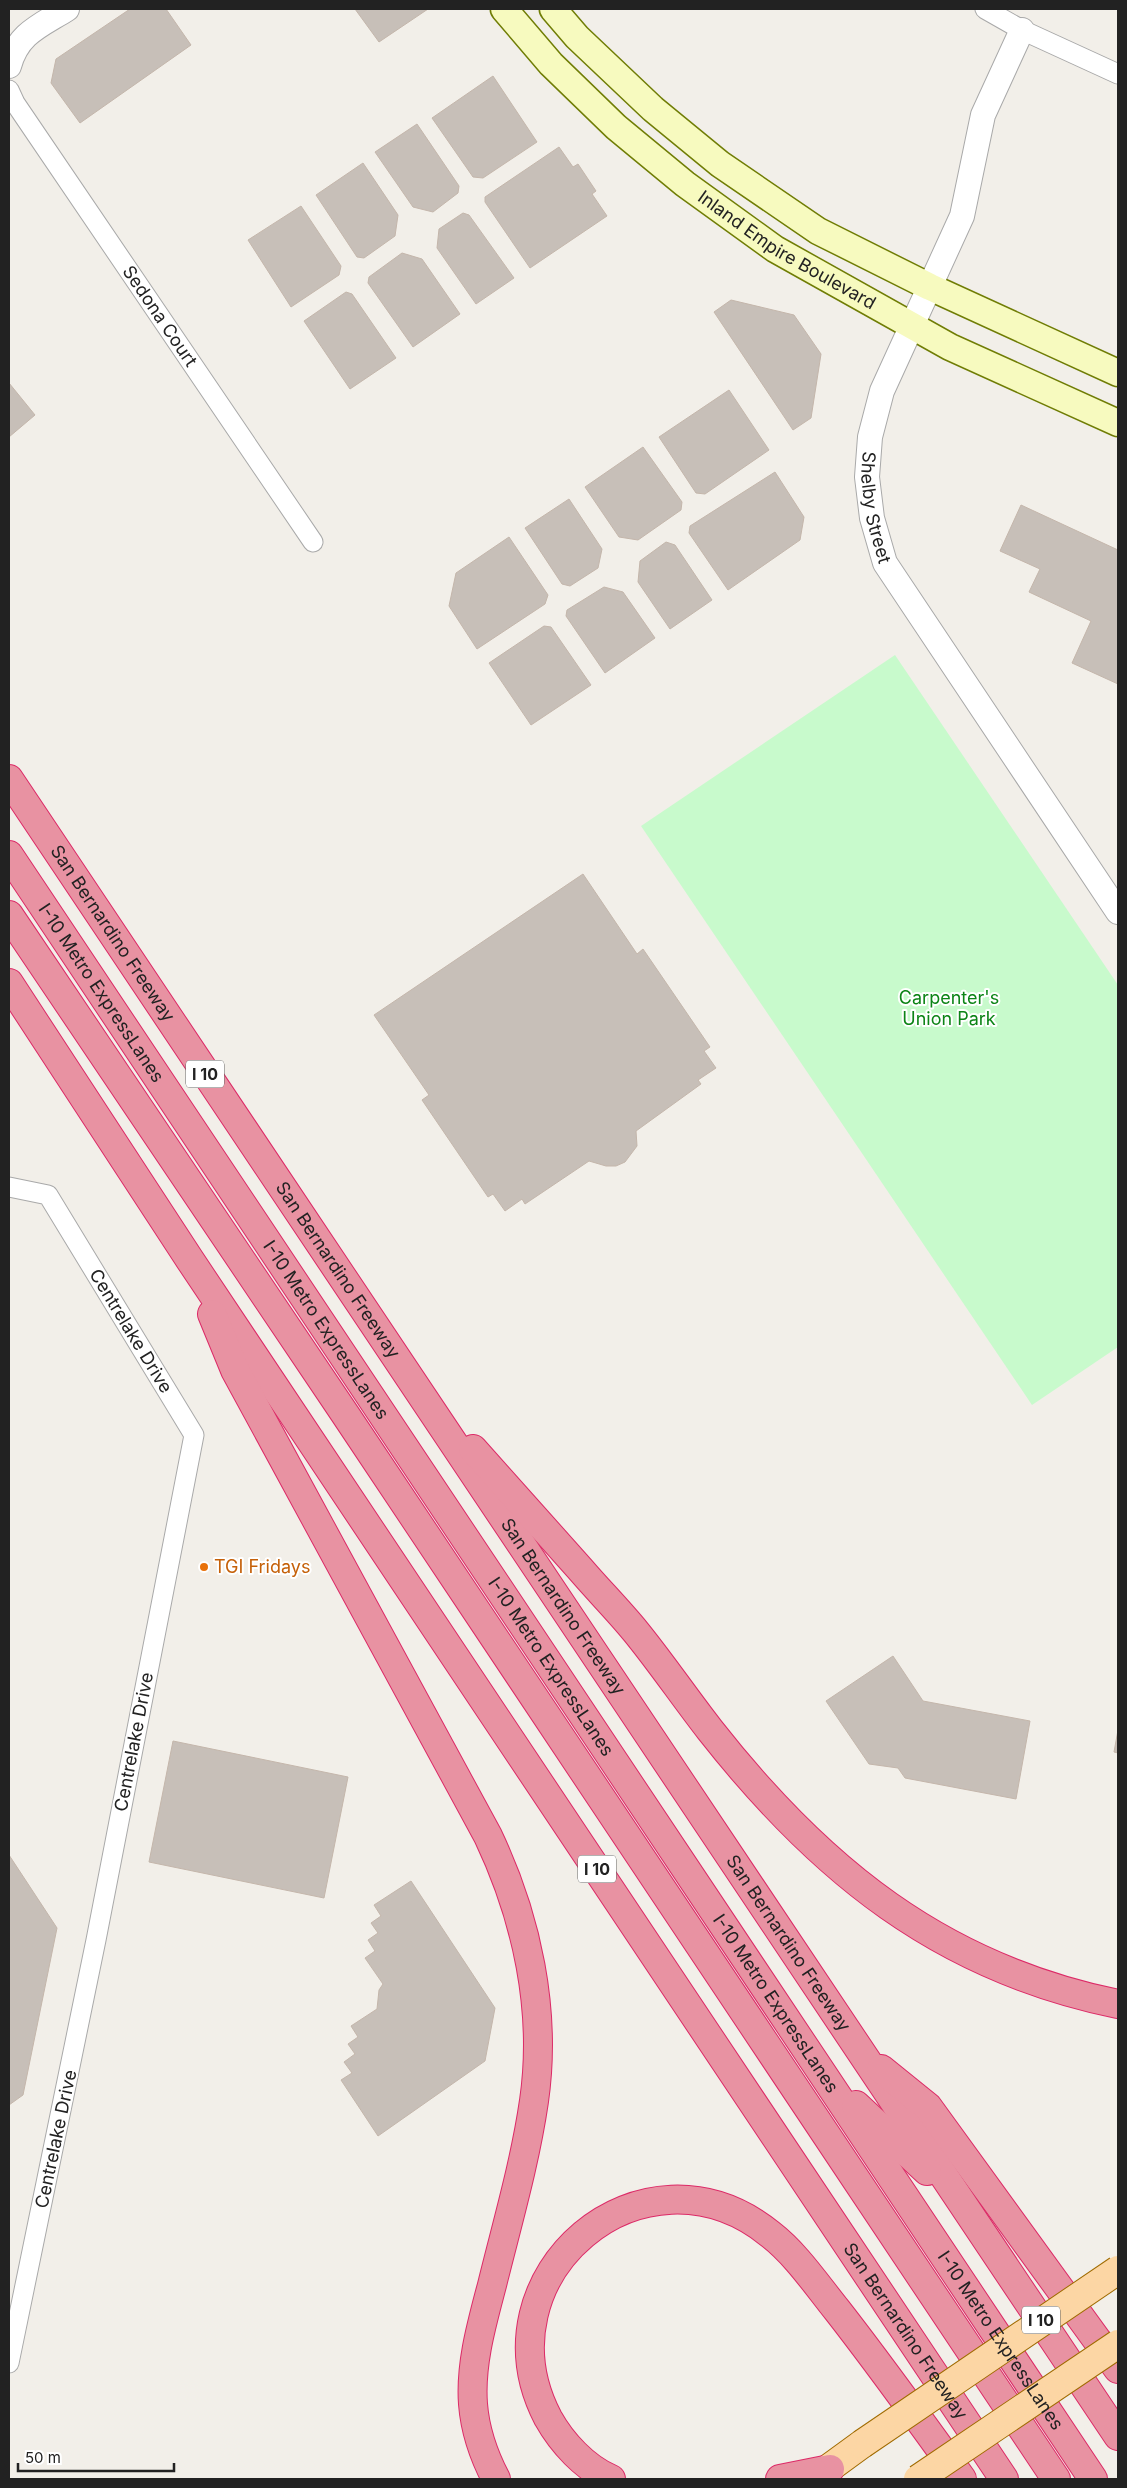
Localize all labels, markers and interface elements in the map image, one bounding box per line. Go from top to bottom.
street label: Inland Empire Boulevard [694,186,880,313]
street label: Sedona Court [119,262,202,370]
street label: Shelby Street [857,451,896,566]
street label: San Bernardino Freeway [46,841,179,1025]
street label: I-10 Metro ExpressLanes [34,899,169,1086]
park label: Carpenter's Union Park [899,987,999,1029]
road number: I 10 [186,1060,224,1088]
street label: San Bernardino Freeway [272,1178,405,1362]
street label: I-10 Metro ExpressLanes [259,1236,394,1423]
street label: Centrelake Drive [85,1265,177,1397]
street label: San Bernardino Freeway [497,1514,630,1699]
place label: TGI Fridays [214,1556,310,1577]
marker: TGI Fridays [198,1561,210,1573]
street label: I-10 Metro ExpressLanes [484,1573,618,1760]
street label: Centrelake Drive [110,1671,157,1813]
street label: San Bernardino Freeway [722,1851,855,2035]
road number: I 10 [578,1856,616,1882]
street label: I-10 Metro ExpressLanes [709,1910,843,2097]
street label: Centrelake Drive [31,2068,80,2210]
street label: San Bernardino Freeway [839,2239,972,2423]
street label: I-10 Metro ExpressLanes [934,2247,1068,2434]
road number: I 10 [1022,2306,1060,2334]
scale bar [18,2440,174,2472]
text: 50 m [25,2448,61,2467]

